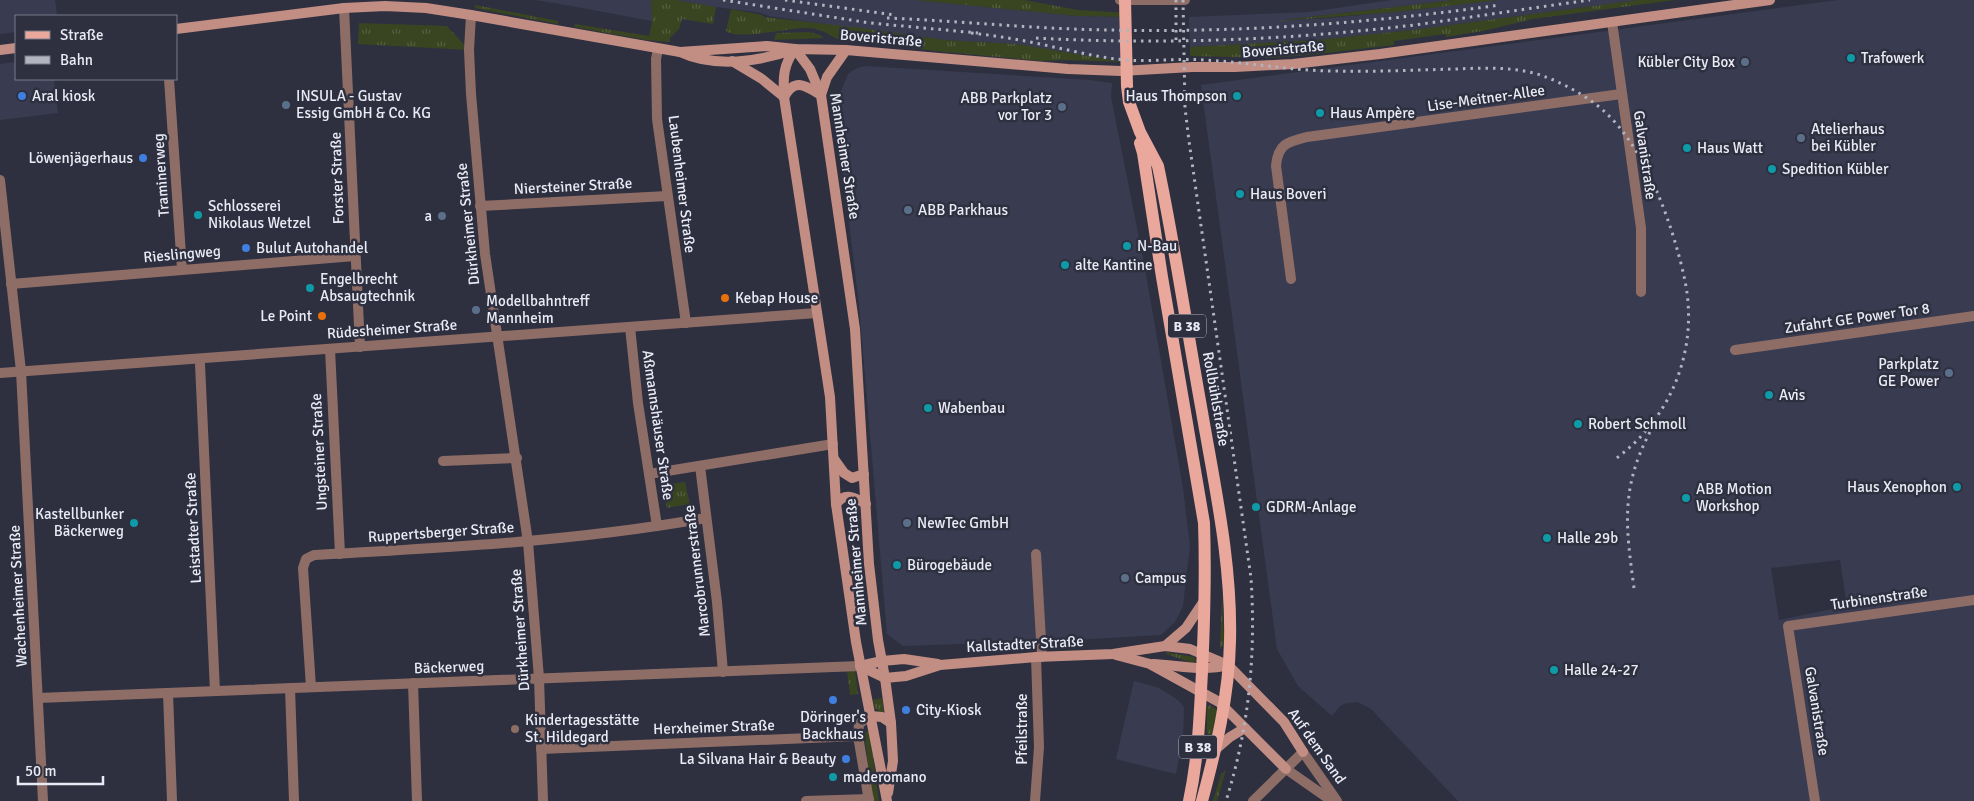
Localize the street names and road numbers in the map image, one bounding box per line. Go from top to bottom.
street label: Boveristraße [839,25,923,51]
street label: Boveristraße [1241,36,1325,62]
street label: Lise-Meitner-Allee [1426,81,1546,115]
street label: Mannheimer Straße [826,92,864,220]
street label: Galvanistraße [1630,109,1660,201]
street label: Laubenheimer Straße [665,114,699,254]
street label: Forster Straße [326,132,348,224]
street label: Traminerweg [149,133,173,217]
street label: Dürkheimer Straße [453,162,483,286]
street label: Niersteiner Straße [513,174,633,198]
street label: Rieslingweg [143,242,222,266]
street label: Zufahrt GE Power Tor 8 [1783,299,1931,337]
road number: B 38 [1168,314,1206,338]
street label: Rüdesheimer Straße [326,315,458,343]
street label: Aßmannshäuser Straße [639,349,677,501]
street label: Rollbühlstraße [1199,350,1233,448]
street label: Ungsteiner Straße [307,393,331,511]
street label: Leistadter Straße [181,472,205,584]
street label: Mannheimer Straße [841,498,871,626]
street label: Marcobrunnerstraße [680,504,714,638]
street label: Ruppertsberger Straße [367,518,515,546]
street label: Wachenheimer Straße [5,525,31,667]
street label: Dürkheimer Straße [507,568,533,692]
street label: Turbinenstraße [1829,582,1929,614]
street label: Kallstadter Straße [966,632,1084,656]
street label: Bäckerweg [414,657,485,677]
street label: Galvanistraße [1801,665,1833,757]
street label: Pfeilstraße [1013,693,1031,765]
street label: Auf dem Sand [1284,705,1350,787]
street label: Herxheimer Straße [653,716,775,738]
road number: B 38 [1179,736,1217,759]

